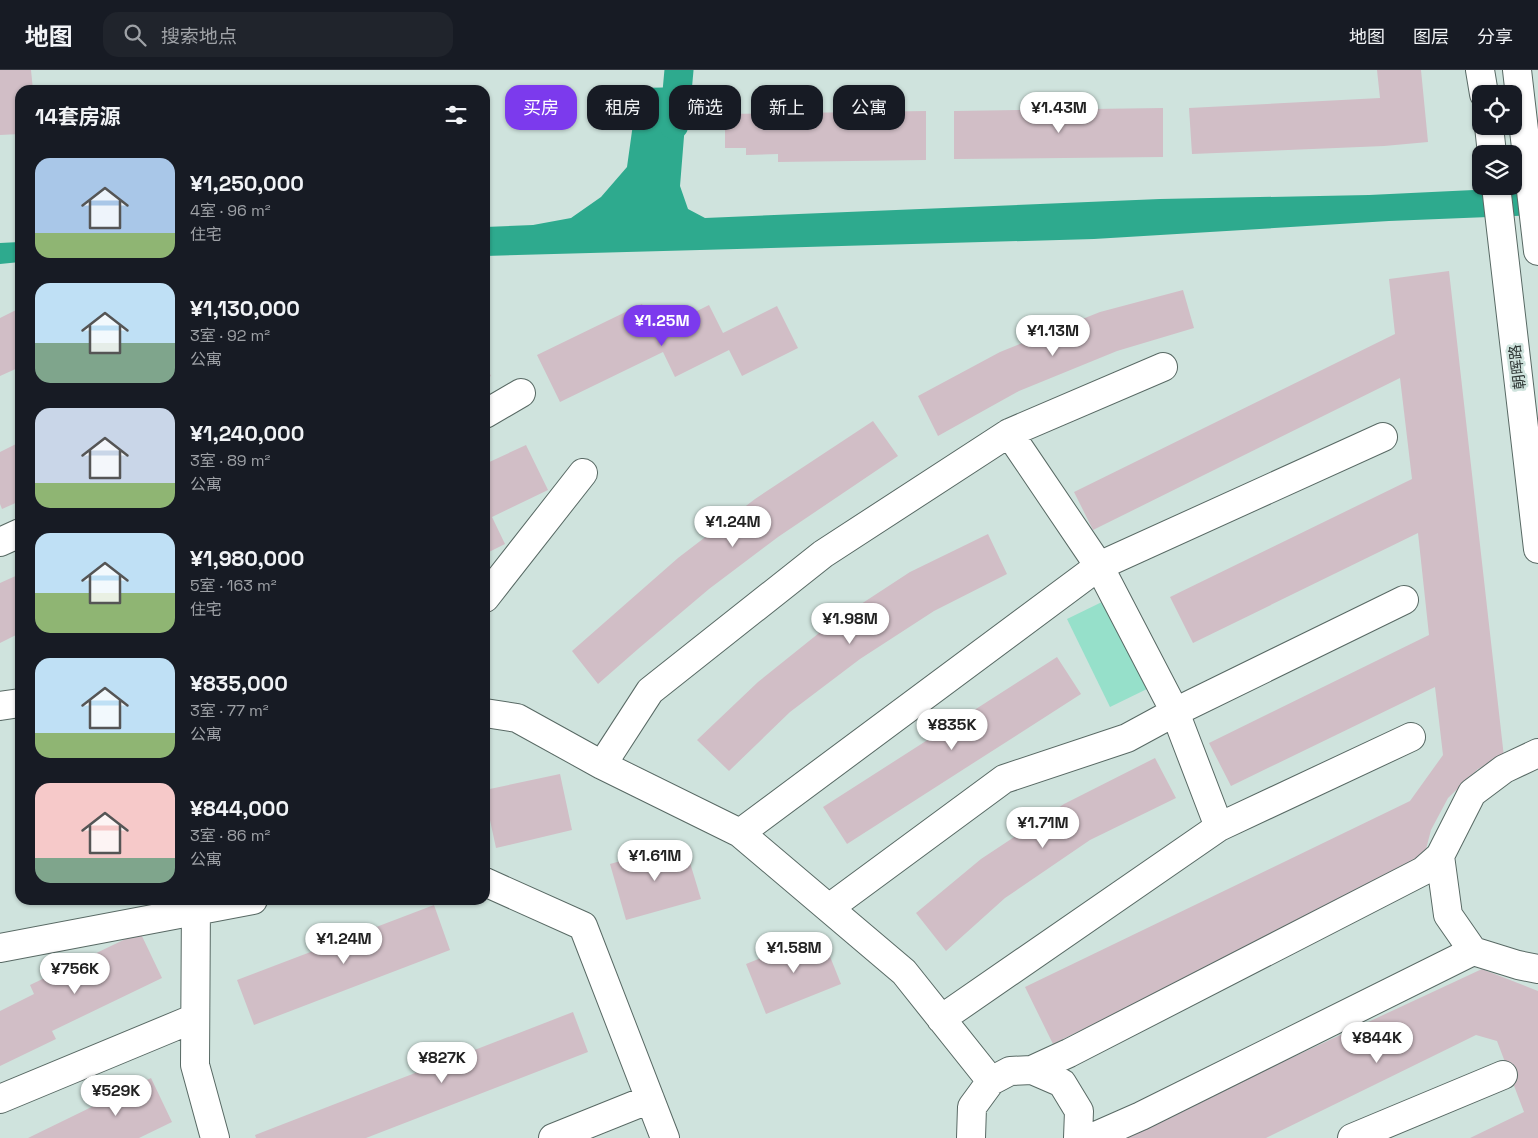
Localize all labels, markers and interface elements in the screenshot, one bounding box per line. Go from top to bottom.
search box [103,12,453,57]
text: 地图 [25,21,73,52]
icon: search [121,21,149,49]
text: 搜索地点 [161,24,237,49]
text: 地图 [1349,25,1385,48]
text: 图层 [1413,25,1449,48]
text: 分享 [1477,25,1513,48]
chip: 买房 [505,85,577,130]
chip: 租房 [587,85,659,130]
chip: 筛选 [669,85,741,130]
chip: 新上 [751,85,823,130]
chip: 公寓 [833,85,905,130]
map controls [1472,85,1522,195]
button: locate [1472,85,1522,135]
pin: ¥1.43M [1018,92,1100,134]
text: ¥1.43M [1031,97,1087,118]
icon: filters [442,101,470,129]
text: 14套房源 [35,103,121,130]
button: layers [1472,145,1522,195]
text: ¥1,250,000 [190,170,304,197]
icon: home [75,178,135,238]
text: 4室 · 96 m² [190,200,271,221]
text: 住宅 [190,224,222,245]
text: ¥1,130,000 [190,295,300,322]
icon: home [75,303,135,363]
pin: ¥1.25M [621,304,703,347]
text: ¥1.25M [634,310,690,331]
pin: ¥1.13M [1012,314,1094,357]
text: ¥1.13M [1027,320,1079,341]
text: 3室 · 92 m² [190,325,270,346]
street label: 朝晖路 [1505,344,1529,390]
text: 公寓 [190,349,222,370]
text: ¥1,240,000 [190,420,304,447]
icon: home [75,428,135,488]
text: 3室 · 89 m² [190,450,270,471]
text: 公寓 [190,474,222,495]
pin: ¥1.24M [692,506,774,548]
text: ¥1.24M [705,511,761,532]
text: ¥1,980,000 [190,545,304,572]
icon: home [75,553,135,613]
text: 5室 · 163 m² [190,575,277,596]
text: 住宅 [190,599,222,620]
pin: ¥1.98M [809,602,891,645]
text: ¥1.98M [822,608,878,629]
text: ¥835,000 [190,670,288,697]
icon: home [75,678,135,738]
text: 3室 · 77 m² [190,700,269,721]
pin: ¥835K [917,708,987,751]
text: ¥835K [928,714,976,735]
text: 公寓 [190,724,222,745]
text: ¥844,000 [190,795,289,822]
icon: home [75,803,135,863]
pin: ¥1.71M [1002,806,1084,849]
text: ¥1.71M [1017,812,1069,833]
text: 3室 · 86 m² [190,825,270,846]
pin: ¥1.61M [614,840,696,882]
text: ¥1.61M [629,845,681,866]
text: 公寓 [190,849,222,870]
pin: ¥1.24M [303,922,385,965]
text: ¥1.24M [316,928,372,949]
pin: ¥1.58M [753,932,835,974]
text: ¥1.58M [766,937,822,958]
pin: ¥756K [40,952,110,995]
text: ¥756K [51,958,99,979]
pin: ¥844K [1342,1022,1412,1064]
text: ¥844K [1352,1027,1402,1048]
pin: ¥827K [407,1042,477,1084]
text: ¥827K [418,1047,466,1068]
pin: ¥529K [81,1074,151,1117]
text: ¥529K [92,1080,140,1101]

